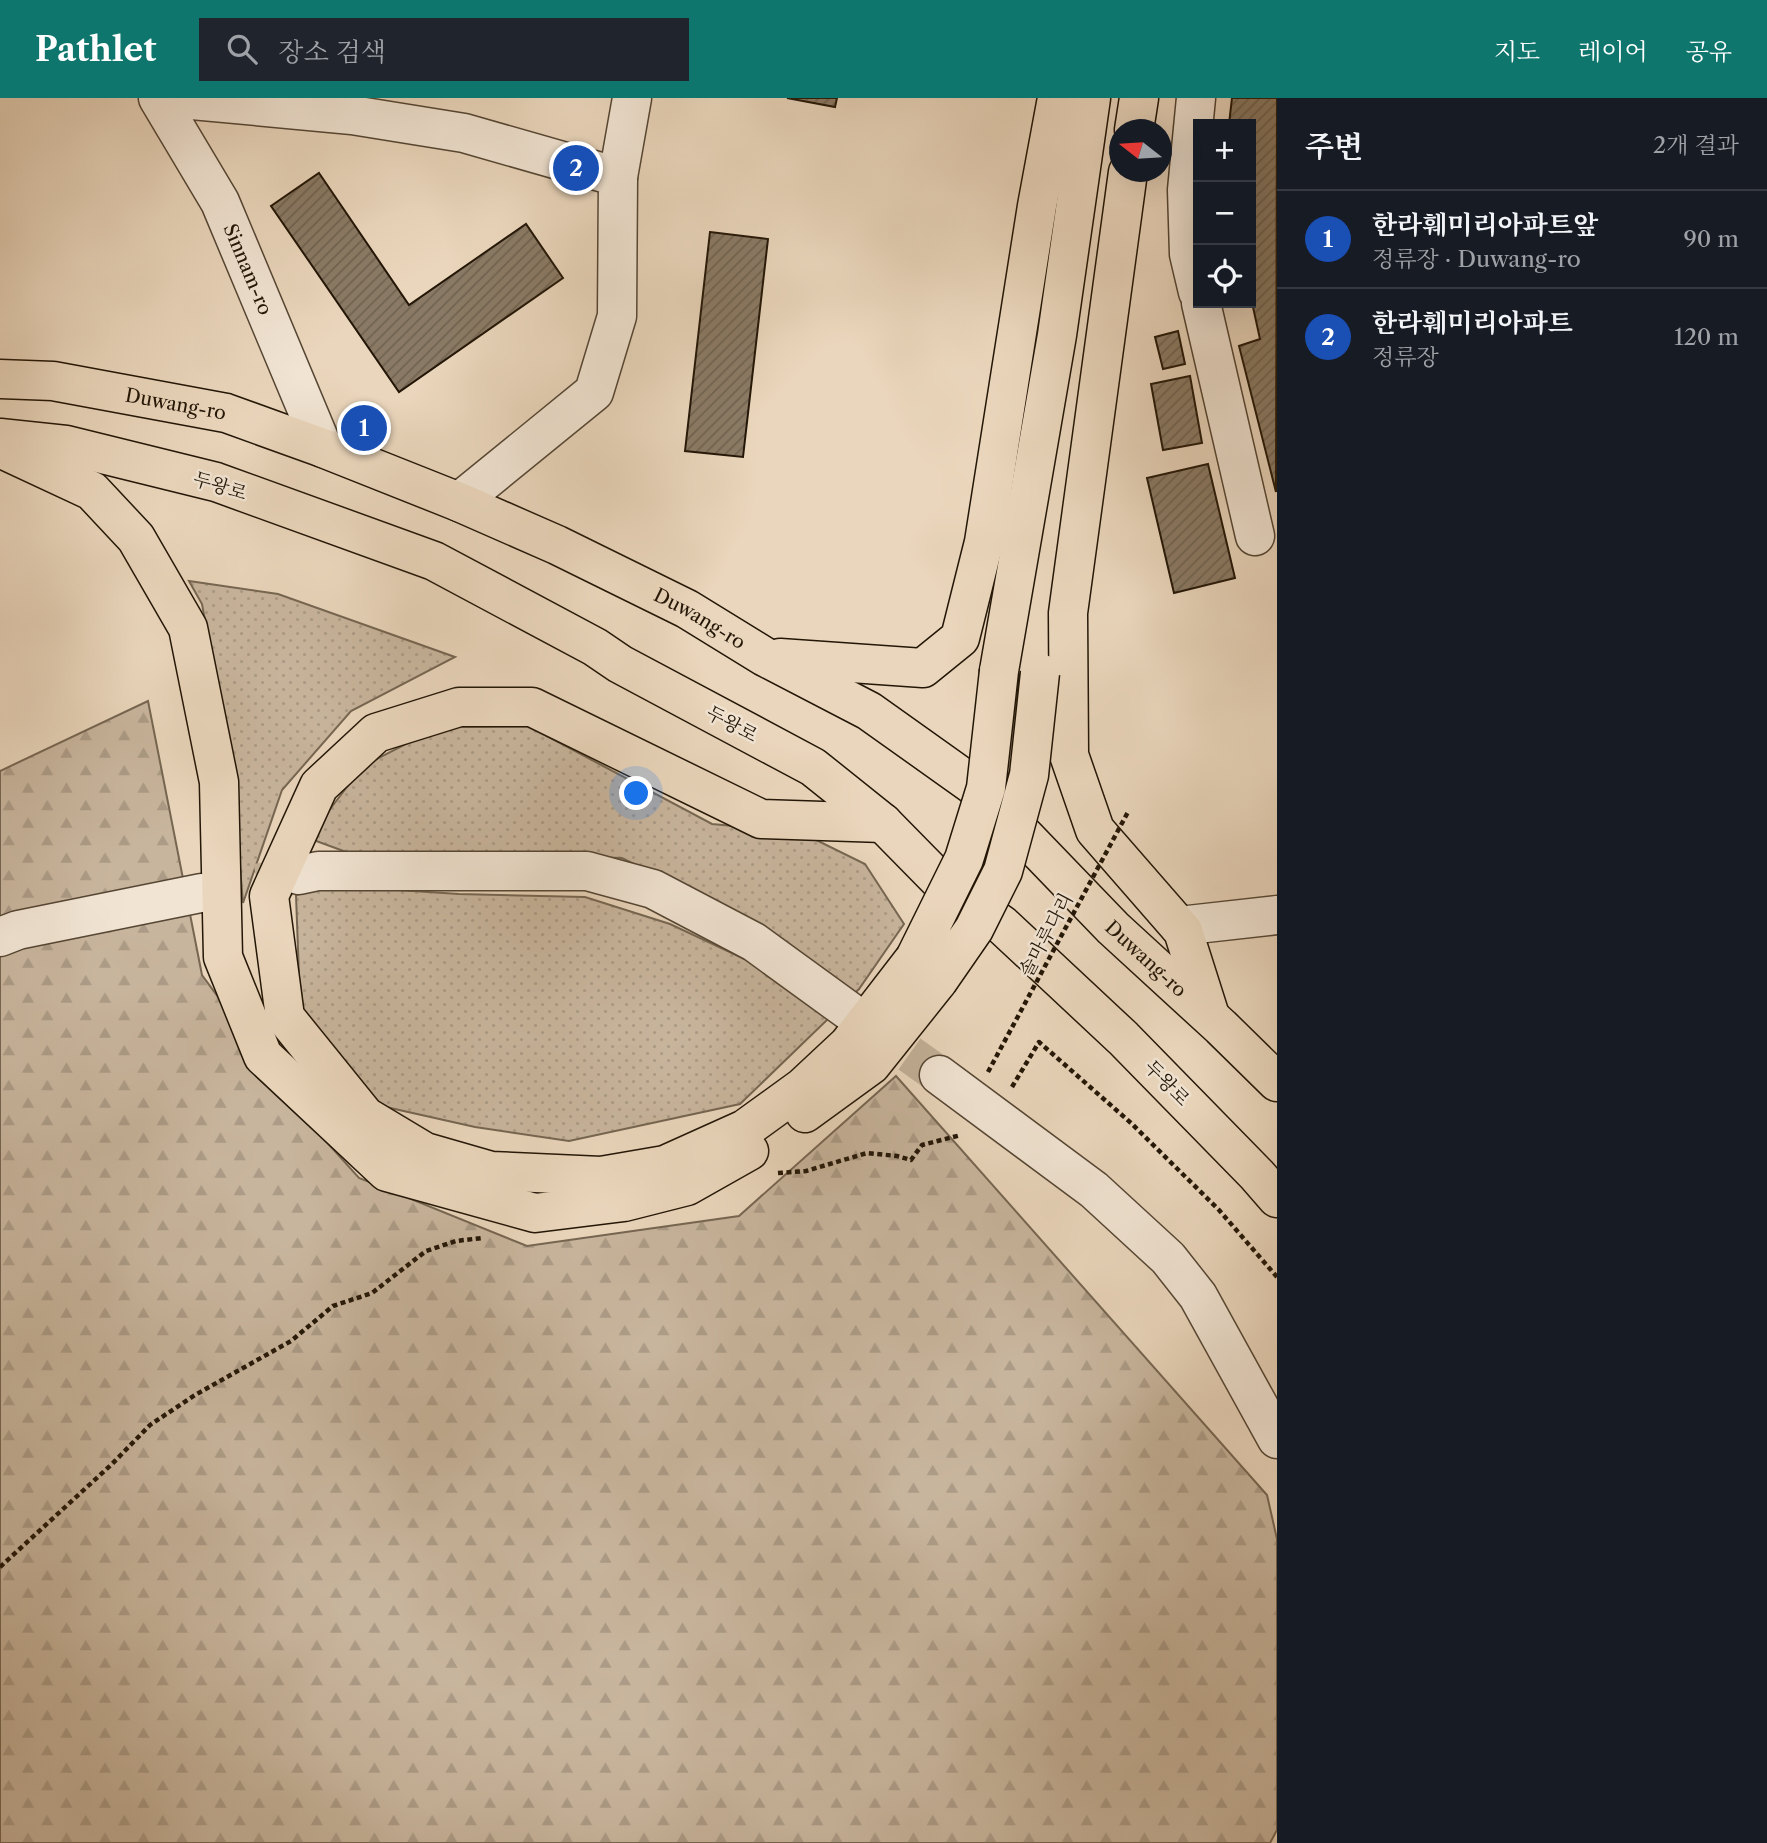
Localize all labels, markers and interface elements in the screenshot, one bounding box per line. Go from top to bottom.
search box [199,18,689,81]
text: Pathlet [35,29,157,70]
icon: search [223,30,261,68]
text: 장소 검색 [279,36,386,68]
text: 지도 [1494,37,1540,66]
text: 레이어 [1578,37,1648,66]
text: 공유 [1686,37,1732,66]
north arrow [1109,119,1172,182]
map controls [1193,119,1256,308]
button: + [1193,119,1256,182]
text: 주변 [1305,128,1363,165]
text: 2개 결과 [1653,131,1739,159]
pin: 2 [553,142,599,194]
button: − [1193,182,1256,245]
text: 한라훼미리아파트앞 [1372,209,1598,241]
street label: Sinnam-ro [219,220,277,318]
text: 1 [1323,225,1333,253]
text: 90 m [1683,225,1739,253]
button: locate [1193,245,1256,308]
text: 정류장 · Duwang-ro [1372,245,1581,273]
text: 한라훼미리아파트 [1372,307,1573,339]
text: 2 [1321,323,1335,351]
text: 120 m [1674,323,1739,351]
text: 정류장 [1372,343,1439,371]
street label: Duwang-ro [124,383,228,424]
pin: 1 [341,402,387,454]
street label: 두왕로 [190,467,250,505]
street label: Duwang-ro [650,583,750,654]
street label: 두왕로 [702,701,762,747]
your location [619,776,653,810]
street label: 솔마루다리 [1014,889,1078,981]
street label: Duwang-ro [1101,915,1192,1001]
street label: 두왕로 [1140,1055,1194,1111]

